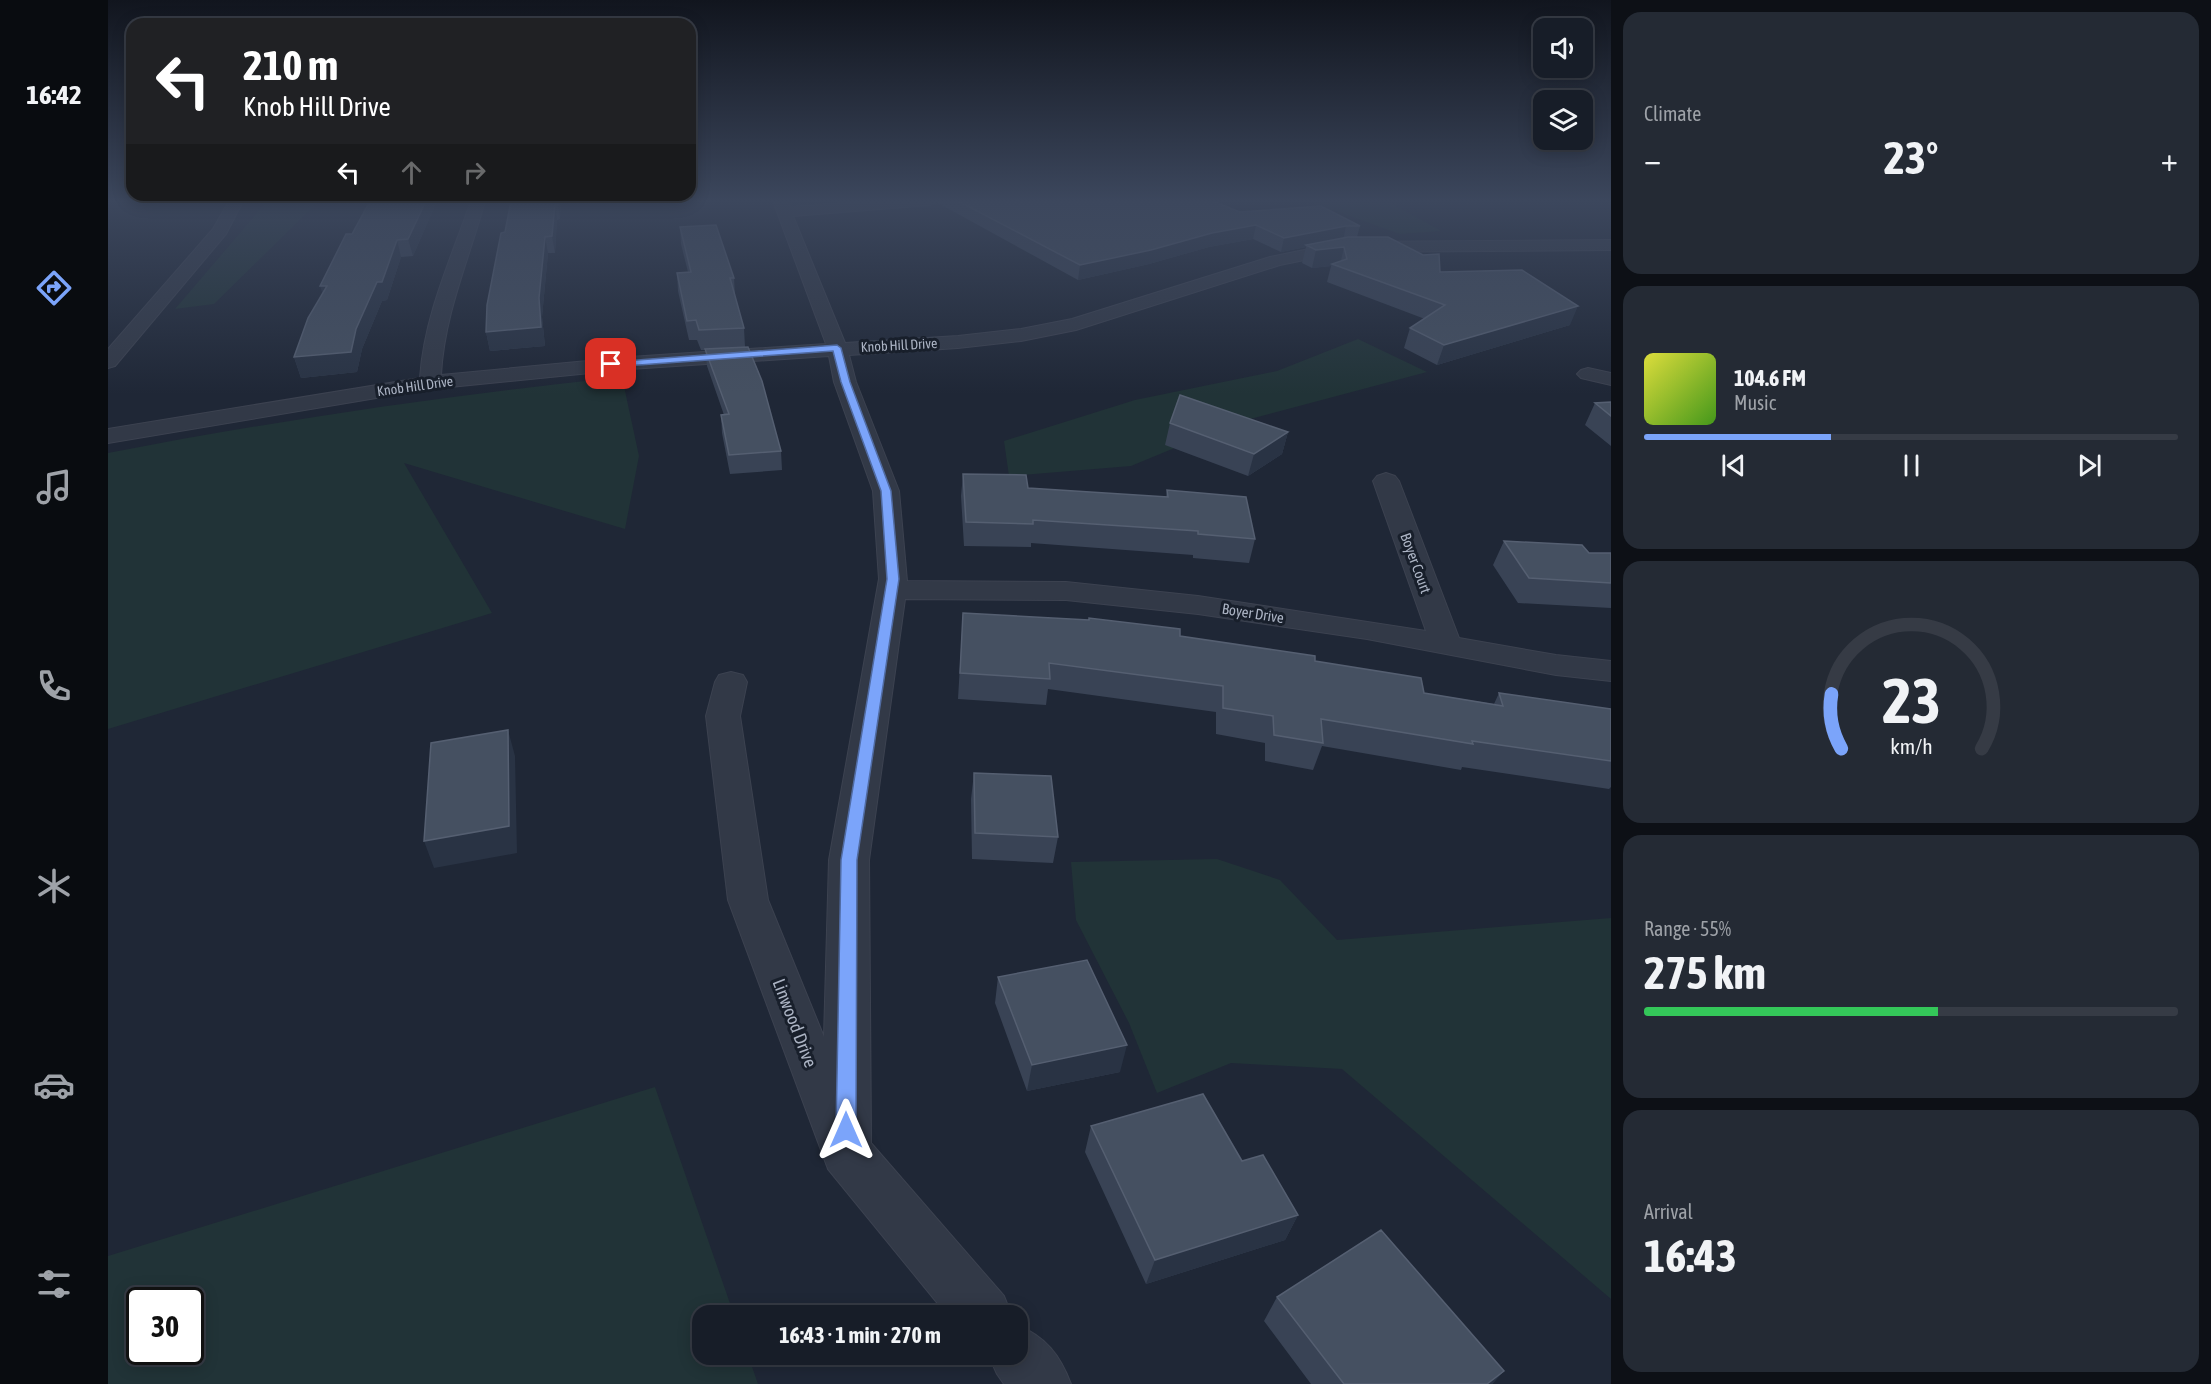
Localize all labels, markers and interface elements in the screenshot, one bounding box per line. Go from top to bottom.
map controls [1533,18,1593,150]
button: sound [1533,18,1593,78]
text: 210 m [243,41,338,89]
icon: left [144,42,222,120]
text: 16:42 [26,79,82,110]
button: layers [1533,90,1593,150]
text: Knob Hill Drive [243,91,391,122]
text: Climate [1644,102,1701,125]
text: 23° [1884,132,1938,184]
text: − [1644,140,1661,178]
text: + [2161,140,2178,178]
icon: left [332,156,365,189]
icon: ahead [395,156,428,189]
icon: right [458,156,491,189]
icon: directions [33,267,75,309]
street label: Knob Hill Drive [860,335,938,355]
pin [585,338,636,389]
icon: arrive [594,347,627,380]
text: 104.6 FM [1734,365,1806,391]
street label: Knob Hill Drive [376,373,454,399]
text: Music [1734,391,1776,414]
icon: previous [1717,449,1750,482]
icon: pause [1895,449,1928,482]
icon: next [2073,449,2106,482]
icon: music [33,466,75,508]
street label: Boyer Court [1397,530,1435,596]
street label: Boyer Drive [1221,600,1285,626]
icon: phone [33,665,75,707]
text: 23 [1882,665,1940,736]
text: km/h [1890,734,1932,759]
icon: climate [33,865,75,907]
text: Range · 55% [1644,917,1731,940]
text: 275 km [1644,947,1766,999]
street label: Linwood Drive [768,976,822,1070]
icon: car [33,1064,75,1106]
position arrow [814,1098,878,1162]
text: Arrival [1644,1200,1693,1223]
text: 16:43 [1644,1230,1737,1282]
icon: filters [33,1263,75,1305]
speed limit sign: 30 [126,1287,204,1365]
text: 16:43 · 1 min · 270 m [779,1322,941,1348]

